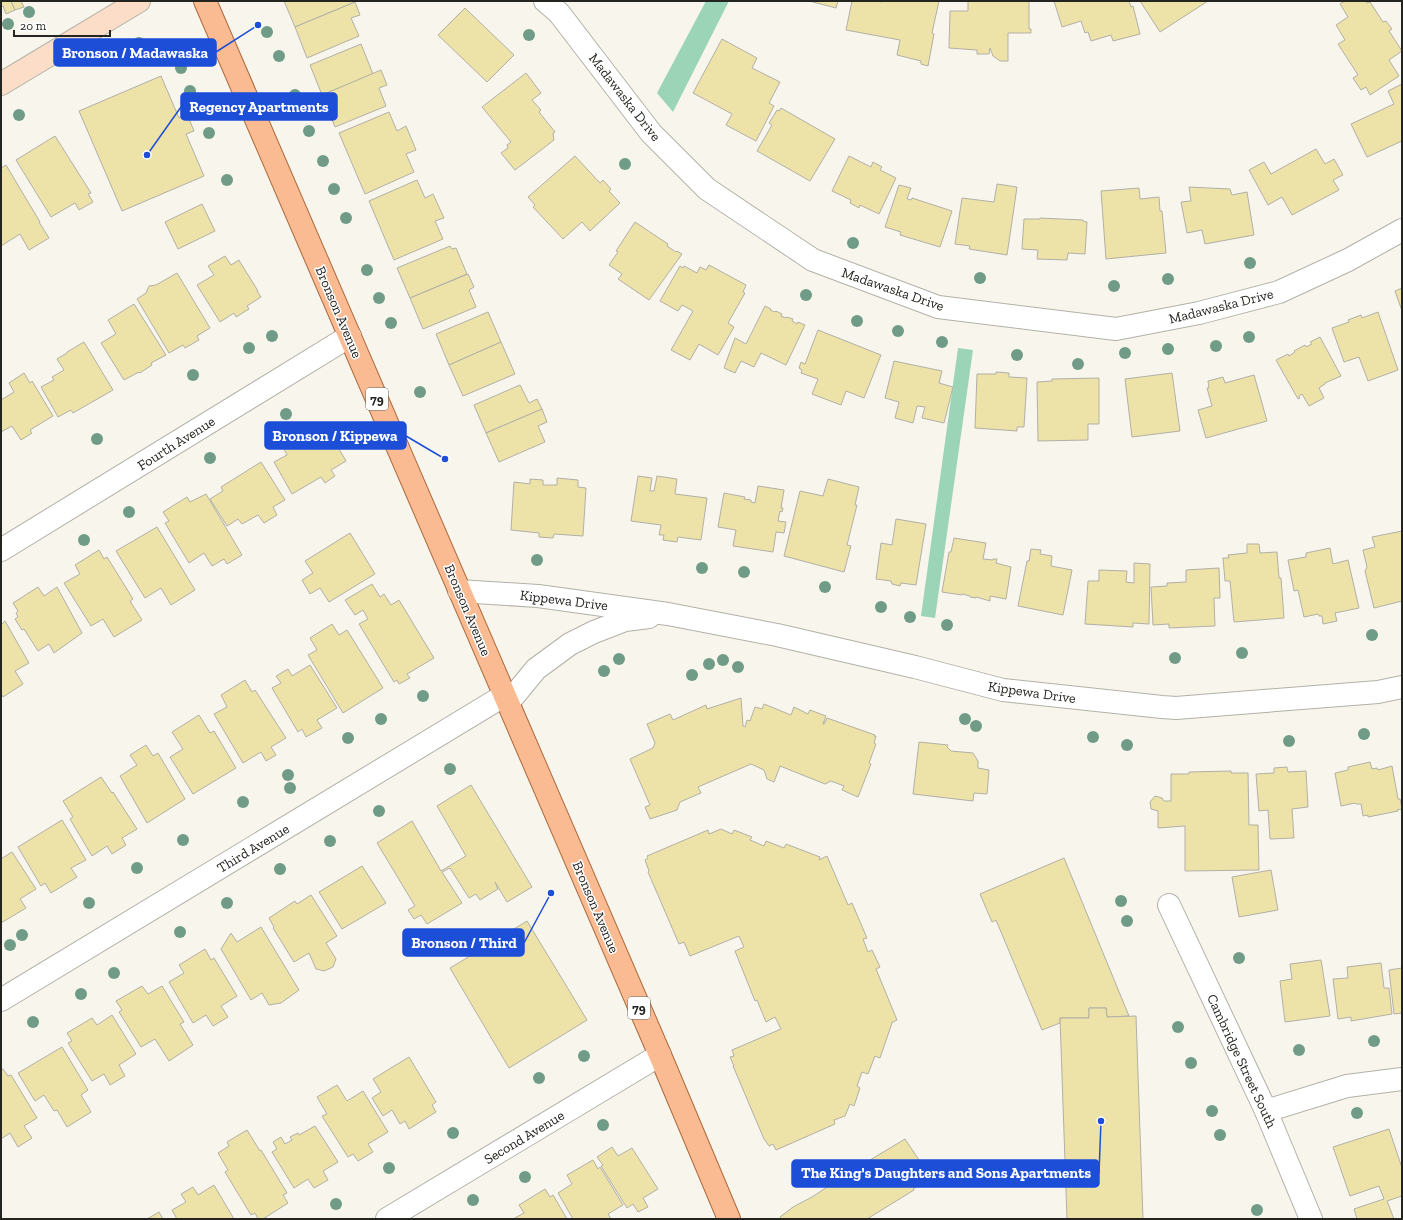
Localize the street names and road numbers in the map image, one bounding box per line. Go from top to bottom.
street label: Madawaska Drive [585,50,664,145]
street label: Bronson Avenue [312,264,366,361]
street label: Madawaska Drive [840,264,947,315]
street label: Madawaska Drive [1167,285,1275,328]
road number: 79 [366,388,388,410]
street label: Fourth Avenue [134,413,219,474]
street label: Bronson Avenue [441,562,495,659]
street label: Kippewa Drive [519,587,609,614]
street label: Kippewa Drive [987,678,1077,707]
street label: Third Avenue [214,820,293,877]
street label: Bronson Avenue [569,859,623,956]
street label: Cambridge Street South [1203,992,1280,1131]
road number: 79 [628,997,650,1019]
street label: Second Avenue [481,1107,568,1168]

